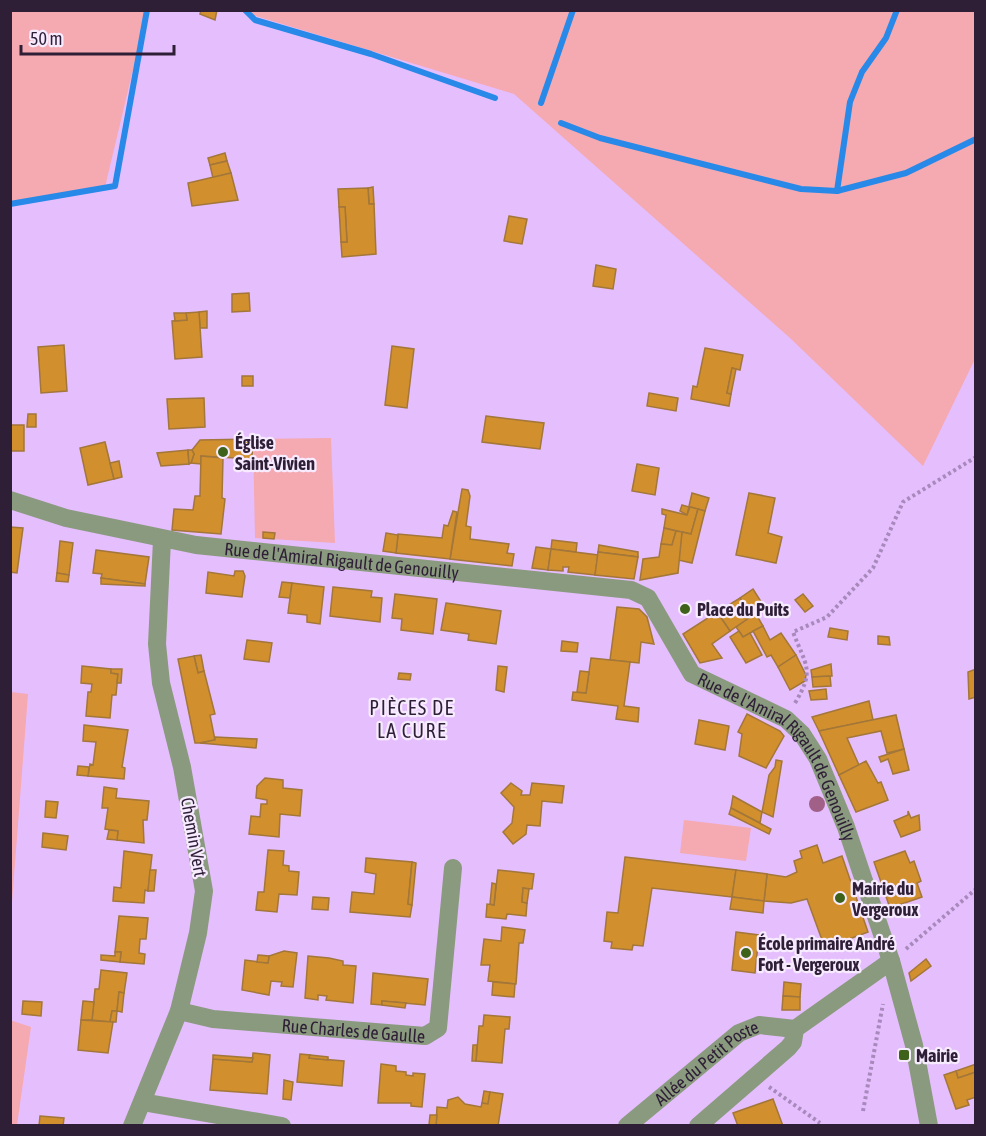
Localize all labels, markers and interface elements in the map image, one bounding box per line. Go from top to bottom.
scale bar [21,18,174,56]
text: 50 m [30,28,62,49]
place label: Église Saint-Vivien [235,432,315,474]
marker: Église Saint-Vivien [216,445,230,459]
street label: Rue de l'Amiral Rigault de Genouilly [223,537,460,583]
place label: Place du Puits [697,599,790,620]
marker: Place du Puits [678,602,692,616]
street label: Rue de l'Amiral Rigault de Genouilly [694,668,860,844]
district label: PIÈCES DE LA CURE [369,696,455,742]
street label: Chemin Vert [177,796,211,878]
place label: Mairie du Vergeroux [851,878,919,920]
marker: Mairie du Vergeroux [833,891,847,905]
place label: École primaire André Fort - Vergeroux [758,933,895,975]
marker: École primaire André Fort - Vergeroux [739,946,753,960]
street label: Rue Charles de Gaulle [281,1014,426,1046]
street label: Allée du Petit Poste [650,1016,761,1110]
place label: Mairie [916,1045,958,1066]
marker: Mairie [897,1048,911,1062]

